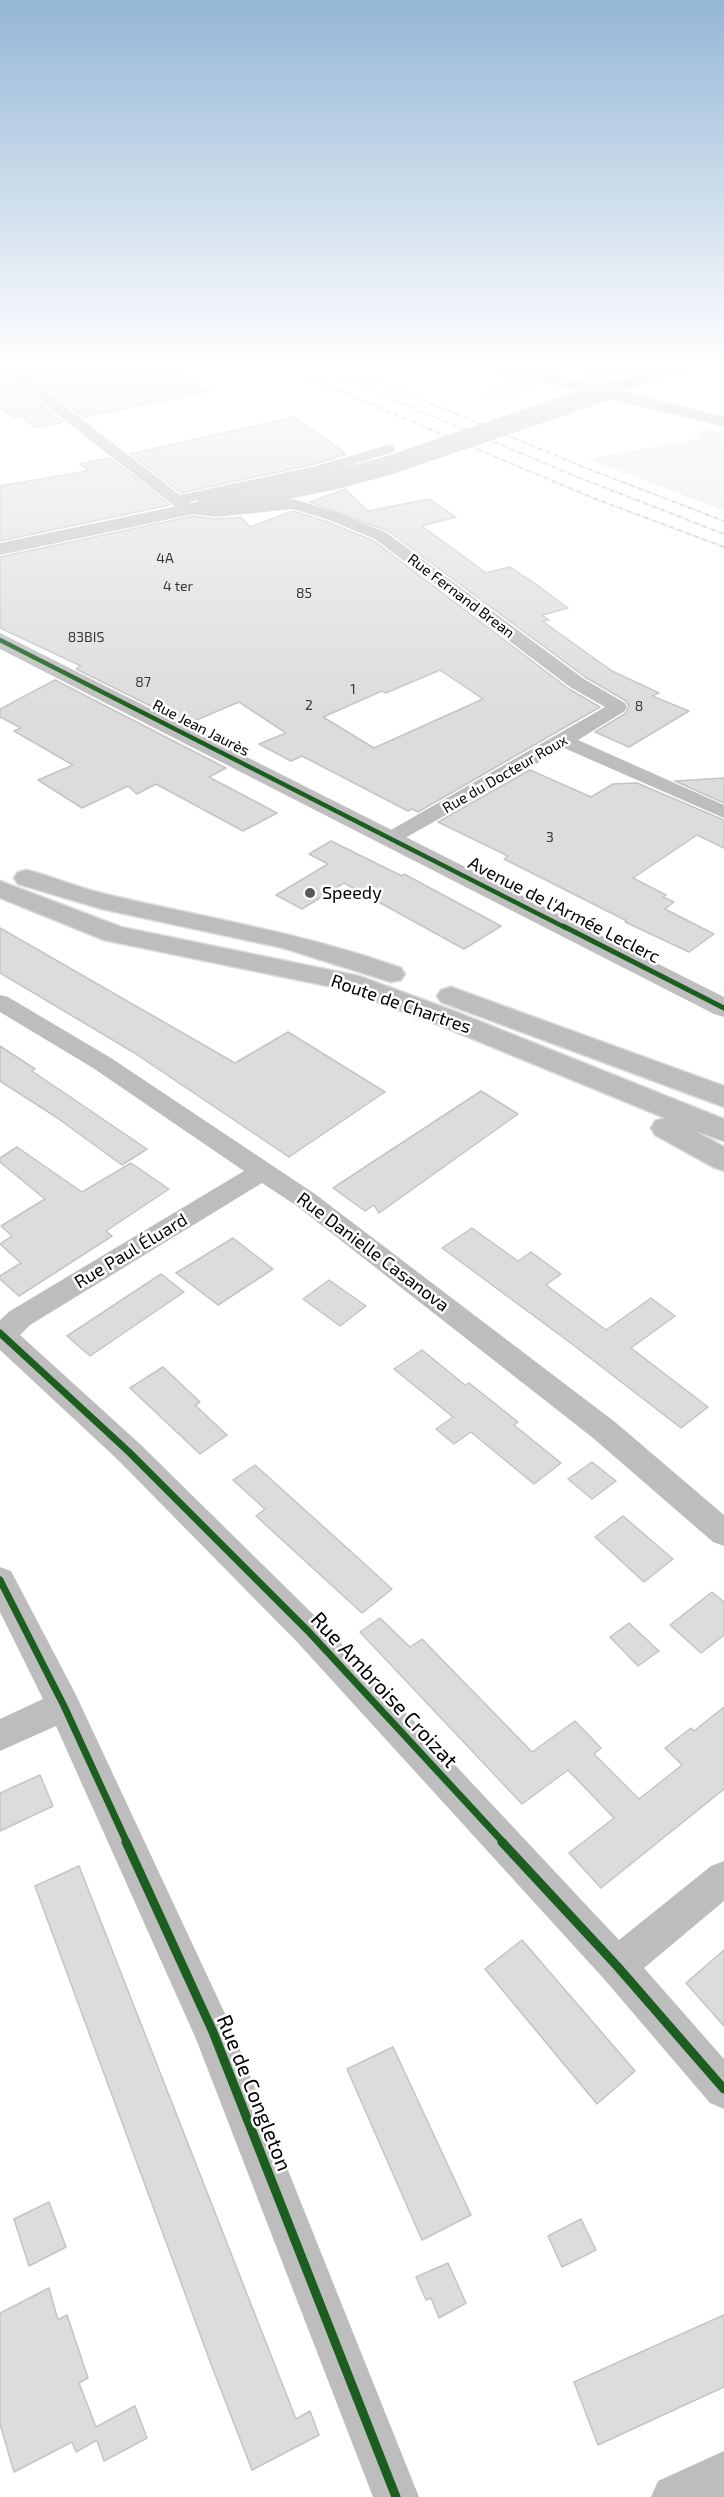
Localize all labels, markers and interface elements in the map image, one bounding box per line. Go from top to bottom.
house number: 4A [156,550,174,566]
street label: Rue Fernand Brean [404,550,518,642]
house number: 4 ter [163,578,193,594]
house number: 85 [296,585,312,601]
house number: 83BIS [68,629,104,645]
house number: 87 [135,674,151,690]
house number: 1 [350,681,356,697]
street label: Rue Jean Jaurès [150,696,252,760]
house number: 2 [305,697,313,713]
house number: 8 [635,698,643,714]
street label: Rue du Docteur Roux [439,731,571,817]
house number: 3 [546,829,554,845]
street label: Avenue de l'Armée Leclerc [464,852,664,968]
place label: Speedy [322,882,382,904]
marker: Speedy [303,886,317,900]
street label: Route de Chartres [328,970,474,1038]
street label: Rue Danielle Casanova [293,1188,453,1316]
street label: Rue Paul Éluard [71,1209,191,1293]
street label: Rue Ambroise Croizat [305,1607,463,1773]
street label: Rue de Congleton [211,2011,297,2175]

